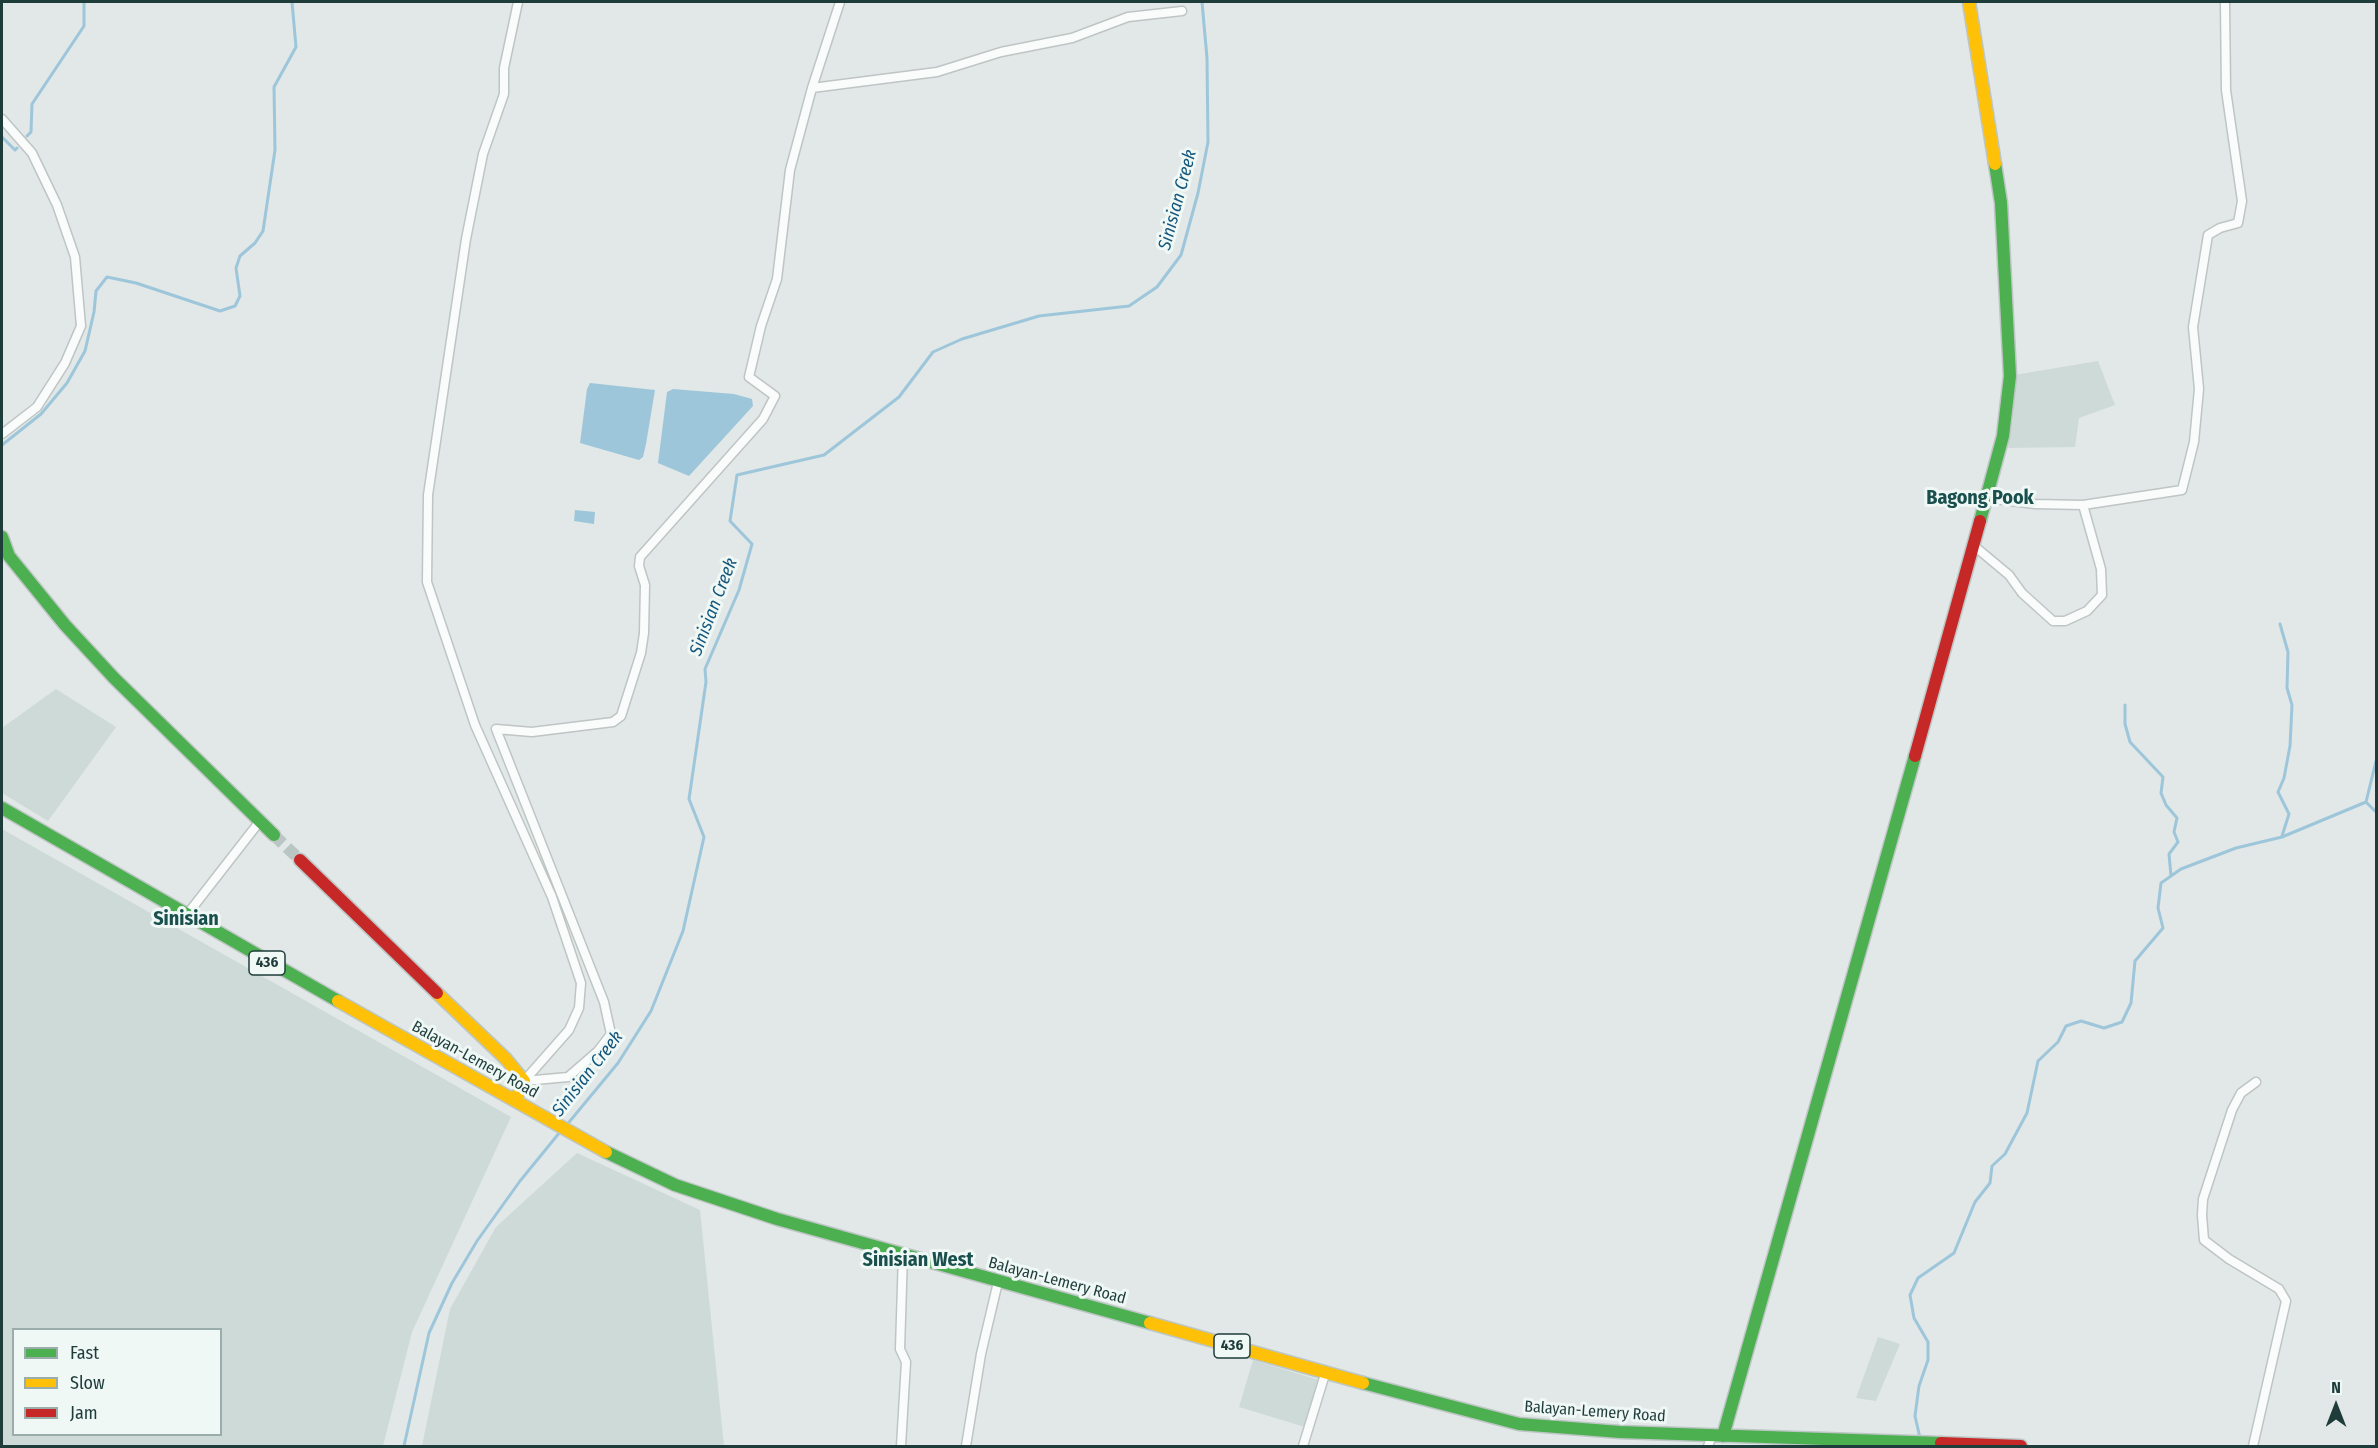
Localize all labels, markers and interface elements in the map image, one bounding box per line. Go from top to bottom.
water label: Sinisian Creek [1154,148,1202,252]
district label: Bagong Pook [1926,486,2034,510]
water label: Sinisian Creek [686,555,742,659]
district label: Sinisian [153,907,219,931]
road number: 436 [249,951,285,975]
street label: Balayan-Lemery Road [408,1017,542,1103]
water label: Sinisian Creek [548,1027,628,1121]
district label: Sinisian West [863,1248,973,1272]
street label: Balayan-Lemery Road [986,1253,1128,1309]
legend [12,1328,222,1436]
road number: 436 [1214,1334,1250,1358]
text: Fast [70,1342,99,1364]
text: Slow [70,1372,105,1394]
north arrow [2306,1376,2366,1436]
text: N [2331,1378,2341,1397]
street label: Balayan-Lemery Road [1524,1397,1666,1427]
text: Jam [70,1402,98,1424]

